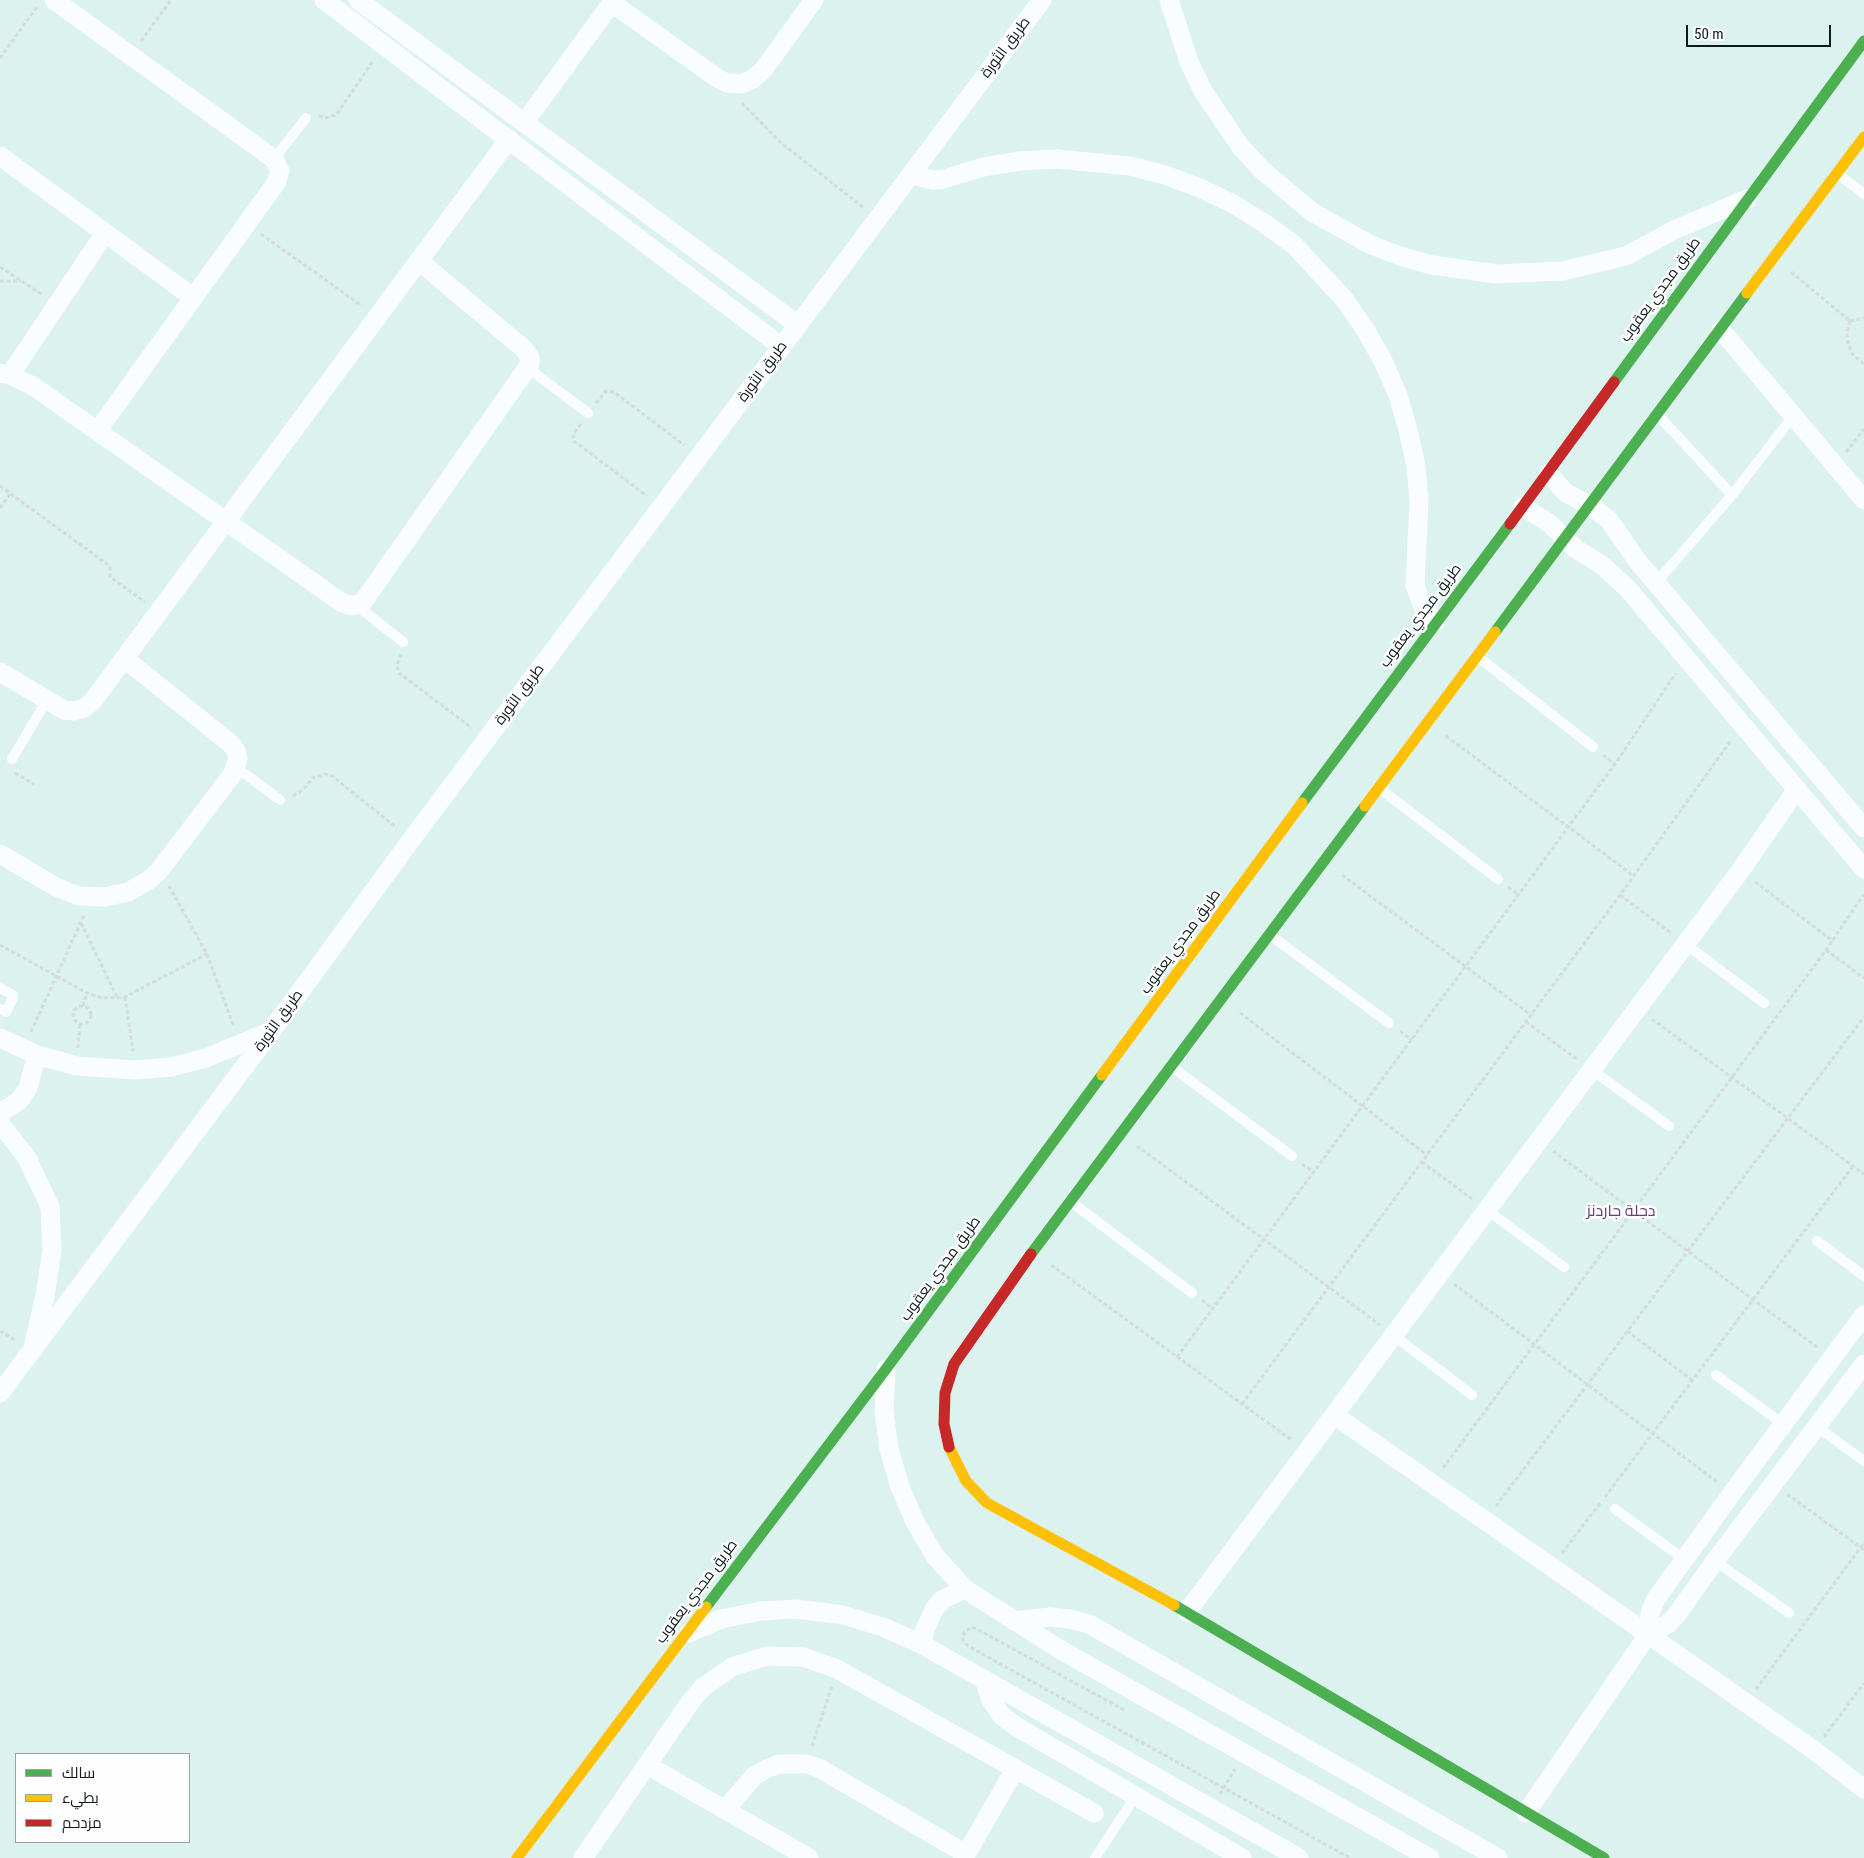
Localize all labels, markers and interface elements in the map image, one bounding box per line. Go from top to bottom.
street label: طريق الثورة [977,14,1035,82]
scale bar [1689,15,1834,47]
text: 50 m [1694,25,1724,43]
street label: طريق مجدي يعقوب [1617,234,1705,346]
street label: طريق الثورة [734,338,792,406]
street label: طريق مجدي يعقوب [1376,561,1466,671]
street label: طريق الثورة [491,661,549,729]
street label: طريق مجدي يعقوب [1137,886,1225,998]
street label: طريق الثورة [251,987,307,1055]
district label: دجلة جاردنز [1586,1202,1656,1222]
street label: طريق مجدي يعقوب [897,1213,985,1325]
street label: طريق مجدي يعقوب [652,1537,742,1647]
legend [15,1753,190,1843]
text: سالك [62,1764,95,1782]
text: بطيء [62,1789,99,1807]
text: مزدحم [62,1814,102,1832]

